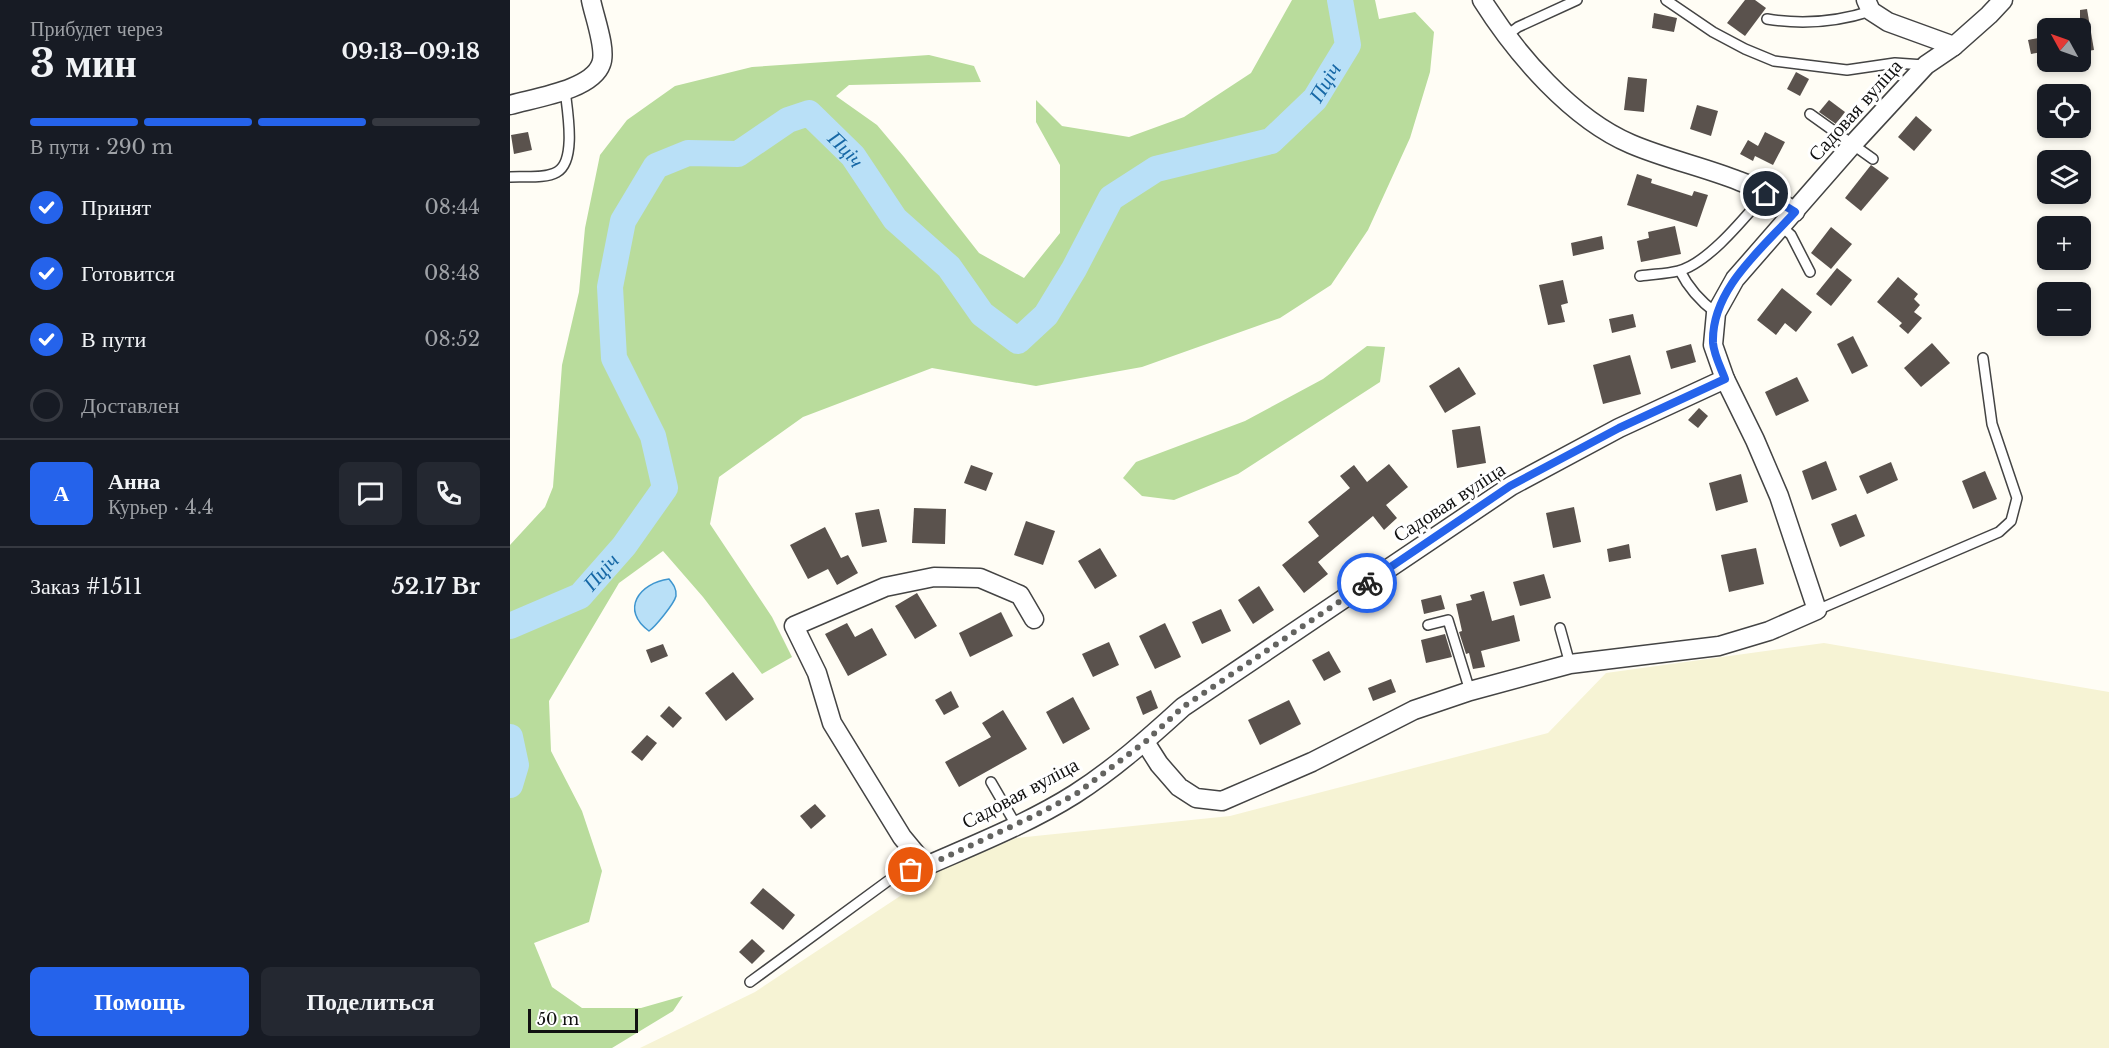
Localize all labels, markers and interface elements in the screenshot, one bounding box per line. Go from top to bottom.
text: Прибудет через [30,17,163,41]
north arrow [2037,18,2091,72]
map controls [2037,18,2091,336]
text: 09:13–09:18 [341,38,480,65]
text: 3 мин [30,39,137,88]
street label: Садовая вуліца [1803,54,1907,166]
water label: Пціч [1303,58,1347,108]
button: locate [2037,84,2091,138]
water label: Пціч [822,125,870,173]
text: В пути · 290 m [30,135,173,159]
button: layers [2037,150,2091,204]
pin [1740,168,1791,219]
icon: home [1749,177,1782,210]
icon: check [30,191,63,224]
text: Принят [81,194,151,221]
text: 08:44 [425,195,480,219]
button: + [2037,216,2091,270]
icon: check [30,257,63,290]
text: Готовится [81,260,175,287]
text: 08:48 [424,261,480,285]
button: − [2037,282,2091,336]
icon: check [30,323,63,356]
text: В пути [81,326,146,353]
text: 08:52 [424,327,480,351]
text: Доставлен [81,392,180,419]
street label: Садовая вуліца [1389,457,1509,547]
button: chat [339,462,402,525]
button: phone [417,462,480,525]
text: Анна [108,468,160,495]
text: А [54,480,69,507]
text: Курьер · 4.4 [108,495,214,519]
water label: Пціч [577,548,625,597]
courier [1337,553,1397,613]
icon: bike [1351,567,1384,600]
text: Заказ #1511 [30,573,143,600]
text: 52.17 Br [392,573,480,600]
street label: Садовая вуліца [958,752,1082,834]
pin [885,844,936,895]
icon: bag [894,853,927,886]
button: Помощь [30,967,249,1036]
button: Поделиться [261,967,480,1036]
scale bar [528,1006,638,1034]
text: 50 m [537,1009,579,1029]

